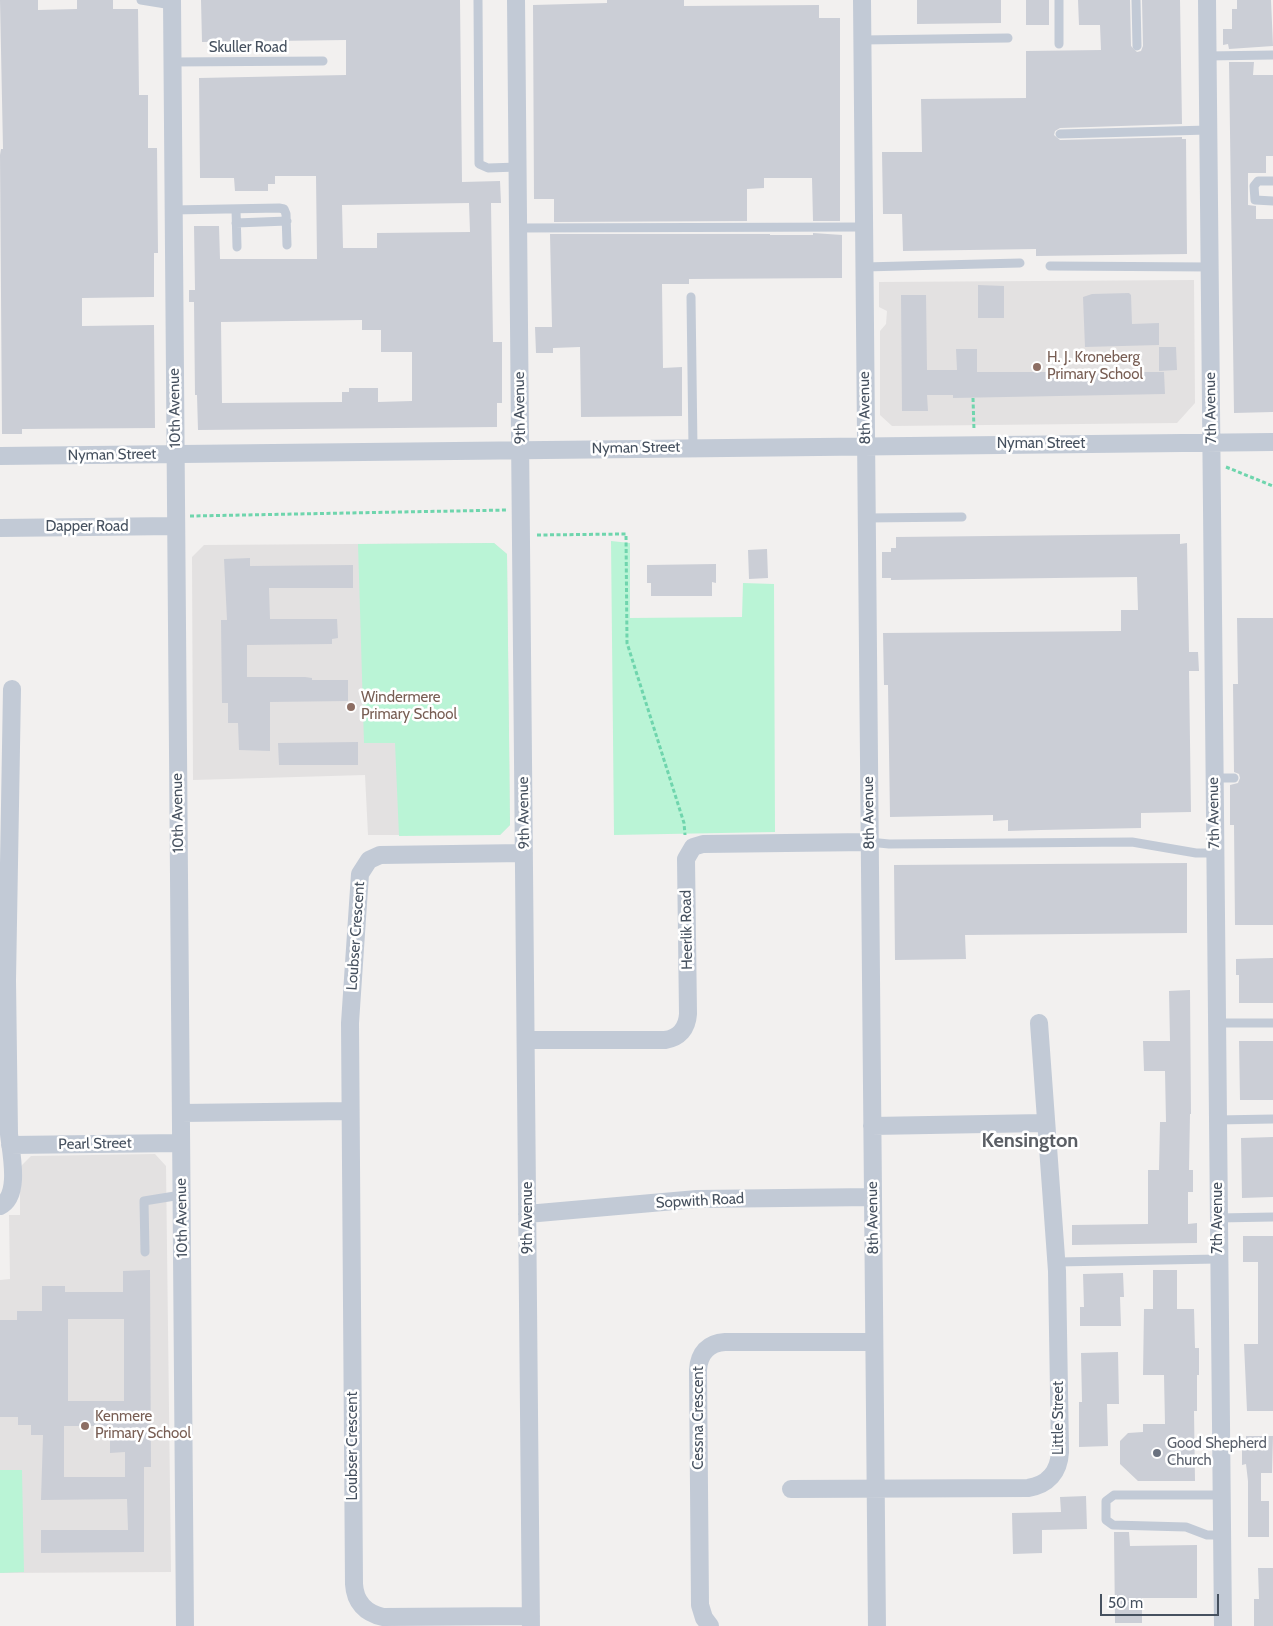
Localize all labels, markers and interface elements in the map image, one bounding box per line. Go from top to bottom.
street label: Skuller Road [209,39,287,57]
place label: H. J. Kroneberg Primary School [1047,349,1143,384]
marker: H. J. Kroneberg Primary School [1031,361,1043,373]
street label: 10th Avenue [165,368,185,448]
street label: 8th Avenue [855,371,875,445]
street label: 9th Avenue [510,372,530,444]
street label: 7th Avenue [1201,372,1221,444]
street label: Nyman Street [997,435,1085,453]
street label: Nyman Street [592,438,680,458]
street label: Nyman Street [68,445,156,465]
street label: Dapper Road [45,518,129,536]
place label: Windermere Primary School [361,689,457,724]
marker: Windermere Primary School [345,701,357,713]
street label: 10th Avenue [168,773,188,853]
street label: 8th Avenue [859,776,879,850]
street label: 9th Avenue [514,777,534,849]
street label: 7th Avenue [1204,777,1224,849]
street label: Loubser Crescent [343,881,369,991]
street label: Heerlik Road [677,890,697,970]
district label: Kensington [982,1129,1078,1153]
street label: Pearl Street [58,1134,132,1154]
street label: 10th Avenue [172,1178,192,1258]
street label: 8th Avenue [863,1181,883,1255]
street label: 9th Avenue [519,1182,537,1254]
street label: 7th Avenue [1209,1182,1227,1254]
street label: Sopwith Road [655,1190,745,1212]
street label: Cessna Crescent [690,1366,708,1470]
street label: Little Street [1050,1381,1068,1455]
street label: Loubser Crescent [344,1391,362,1501]
place label: Kenmere Primary School [95,1408,191,1443]
marker: Kenmere Primary School [79,1420,91,1432]
place label: Good Shepherd Church [1167,1435,1267,1470]
marker: Good Shepherd Church [1151,1447,1163,1459]
scale bar [1103,1584,1222,1616]
text: 50 m [1108,1594,1143,1612]

